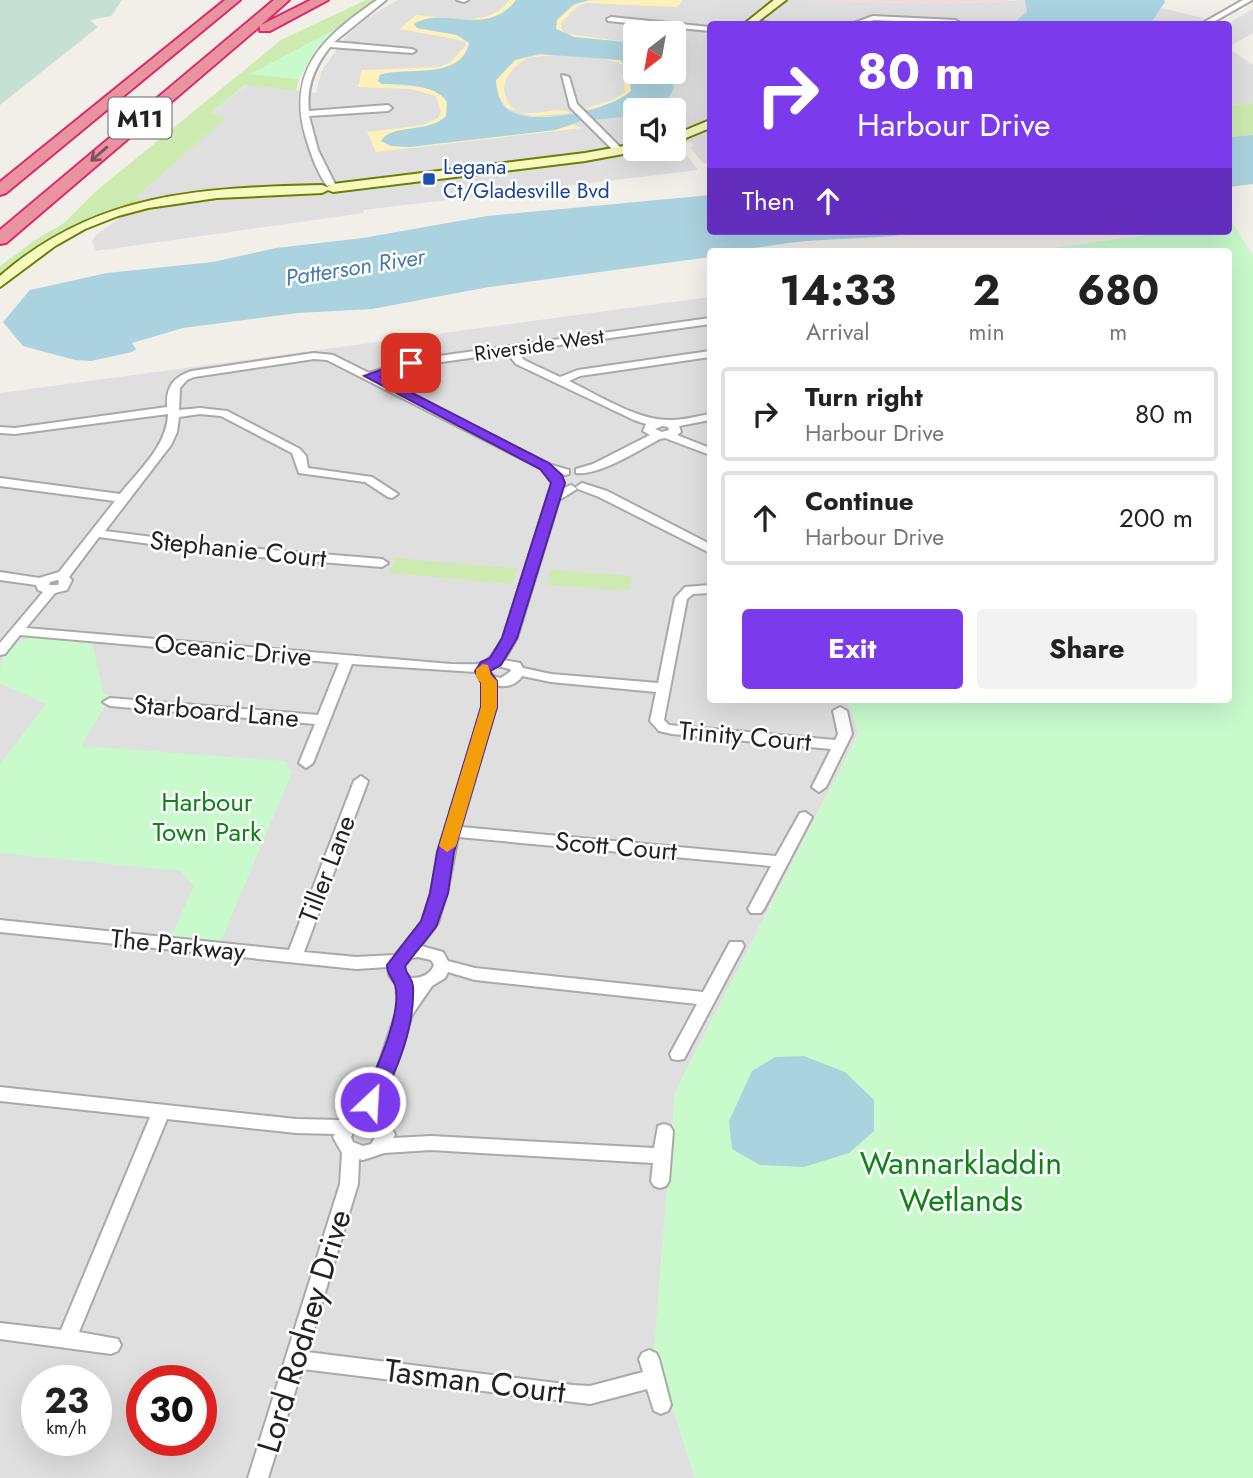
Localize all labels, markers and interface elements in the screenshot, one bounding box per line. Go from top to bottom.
north arrow [623,21,686,84]
map controls [623,21,686,161]
text: 80 m [857,37,975,107]
icon: right [742,49,833,140]
road number: M11 [108,98,172,138]
button: sound [623,98,686,161]
text: Harbour Drive [857,102,1050,148]
one-way arrow [90,146,108,162]
place label: Legana Ct/Gladesville Bvd [443,152,610,206]
marker: Legana Ct/Gladesville Bvd [421,171,437,187]
text: Then [742,182,795,220]
icon: ahead [809,182,847,220]
water label: Patterson River [283,239,429,295]
text: 14:33 [780,260,896,321]
text: 2 [973,260,1000,321]
text: 680 [1077,260,1159,321]
text: Arrival [806,315,869,349]
text: min [969,315,1005,349]
text: m [1109,315,1127,349]
street label: Riverside West [472,321,606,369]
pin [381,333,441,393]
icon: arrive [392,344,430,382]
text: Turn right [805,378,923,416]
icon: right [746,395,784,433]
text: 80 m [1135,395,1193,433]
text: Harbour Drive [805,416,944,450]
text: Continue [805,482,914,520]
icon: ahead [746,499,784,537]
text: 200 m [1119,499,1193,537]
text: Harbour Drive [805,520,944,554]
street label: Stephanie Court [148,521,329,577]
button: Exit [742,609,963,689]
button: Share [977,609,1197,689]
street label: Oceanic Drive [153,624,313,676]
street label: Starboard Lane [132,685,300,737]
street label: Trinity Court [677,711,813,761]
park label: Harbour Town Park [153,783,262,851]
street label: Tiller Lane [289,810,365,928]
street label: Scott Court [554,822,679,870]
street label: The Parkway [109,919,248,971]
position arrow [333,1065,407,1139]
park label: Wannarkladdin Wetlands [860,1140,1062,1223]
street label: Lord Rodney Drive [245,1204,363,1458]
street label: Tasman Court [382,1347,568,1415]
speed limit sign: 30 [126,1365,217,1456]
text: 23 [44,1376,89,1426]
text: km/h [46,1415,87,1441]

